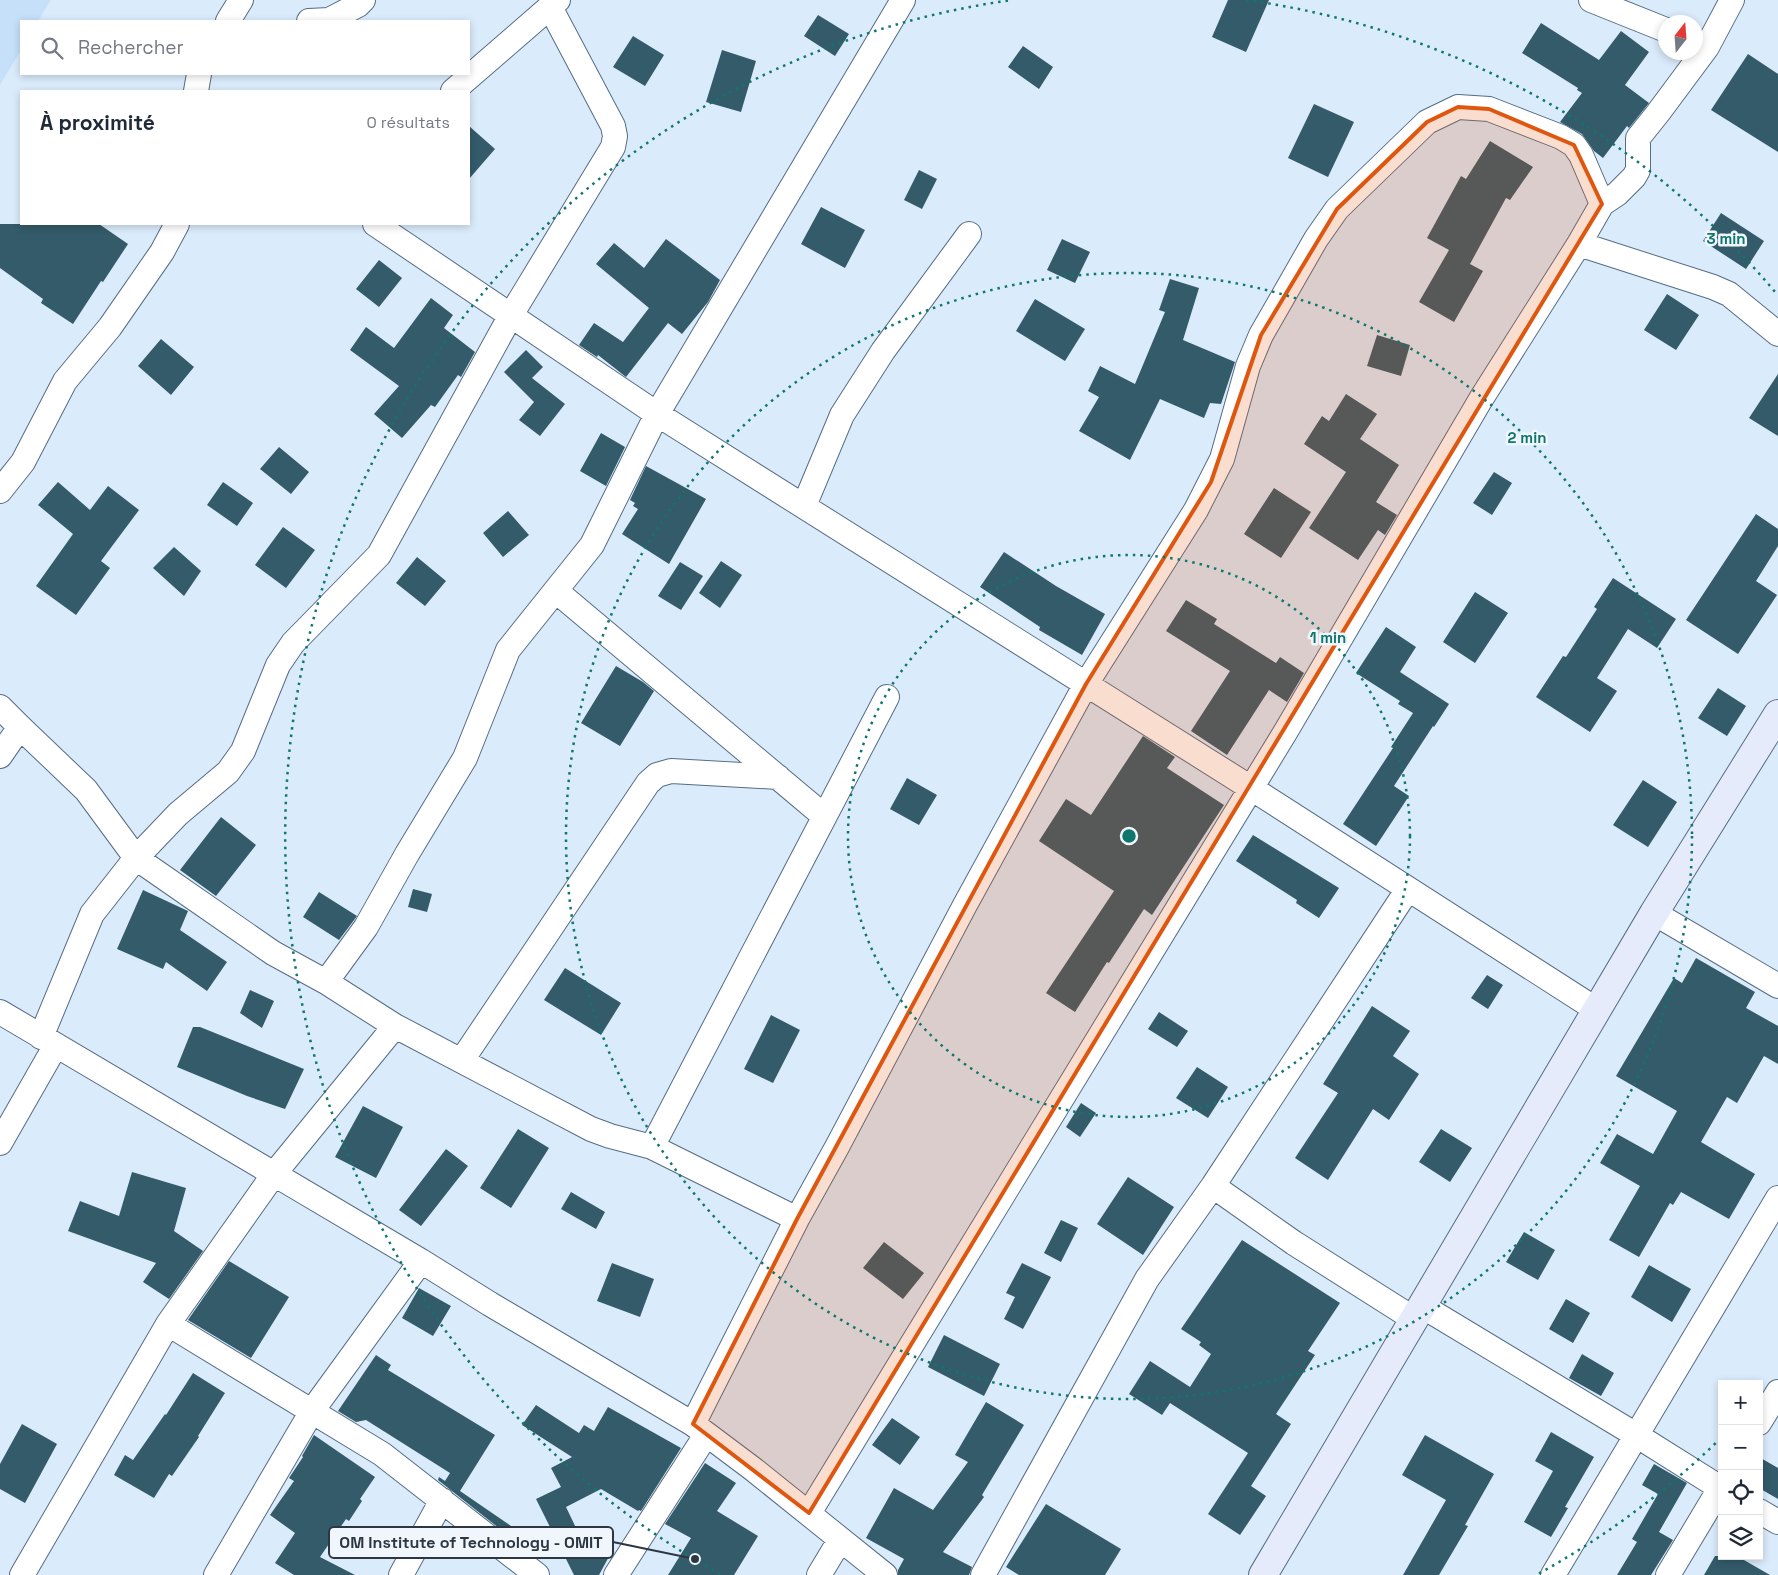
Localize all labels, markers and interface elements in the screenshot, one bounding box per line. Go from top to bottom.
north arrow [1658,15,1703,60]
search box [20,20,470,75]
icon: search [38,34,66,62]
text: Rechercher [78,35,184,60]
text: À proximité [40,109,155,136]
text: 0 résultats [366,112,450,133]
text: 3 min [1707,229,1745,248]
text: 2 min [1508,428,1546,447]
text: 1 min [1310,628,1346,647]
centre of rings [1120,827,1138,845]
map controls [1718,1380,1763,1560]
button: + [1718,1380,1763,1425]
button: − [1718,1425,1763,1470]
button: locate [1718,1470,1763,1515]
button: layers [1718,1515,1763,1560]
callout: OM Institute of Technology - OMIT [329,1527,613,1558]
text: OM Institute of Technology - OMIT [339,1532,603,1553]

